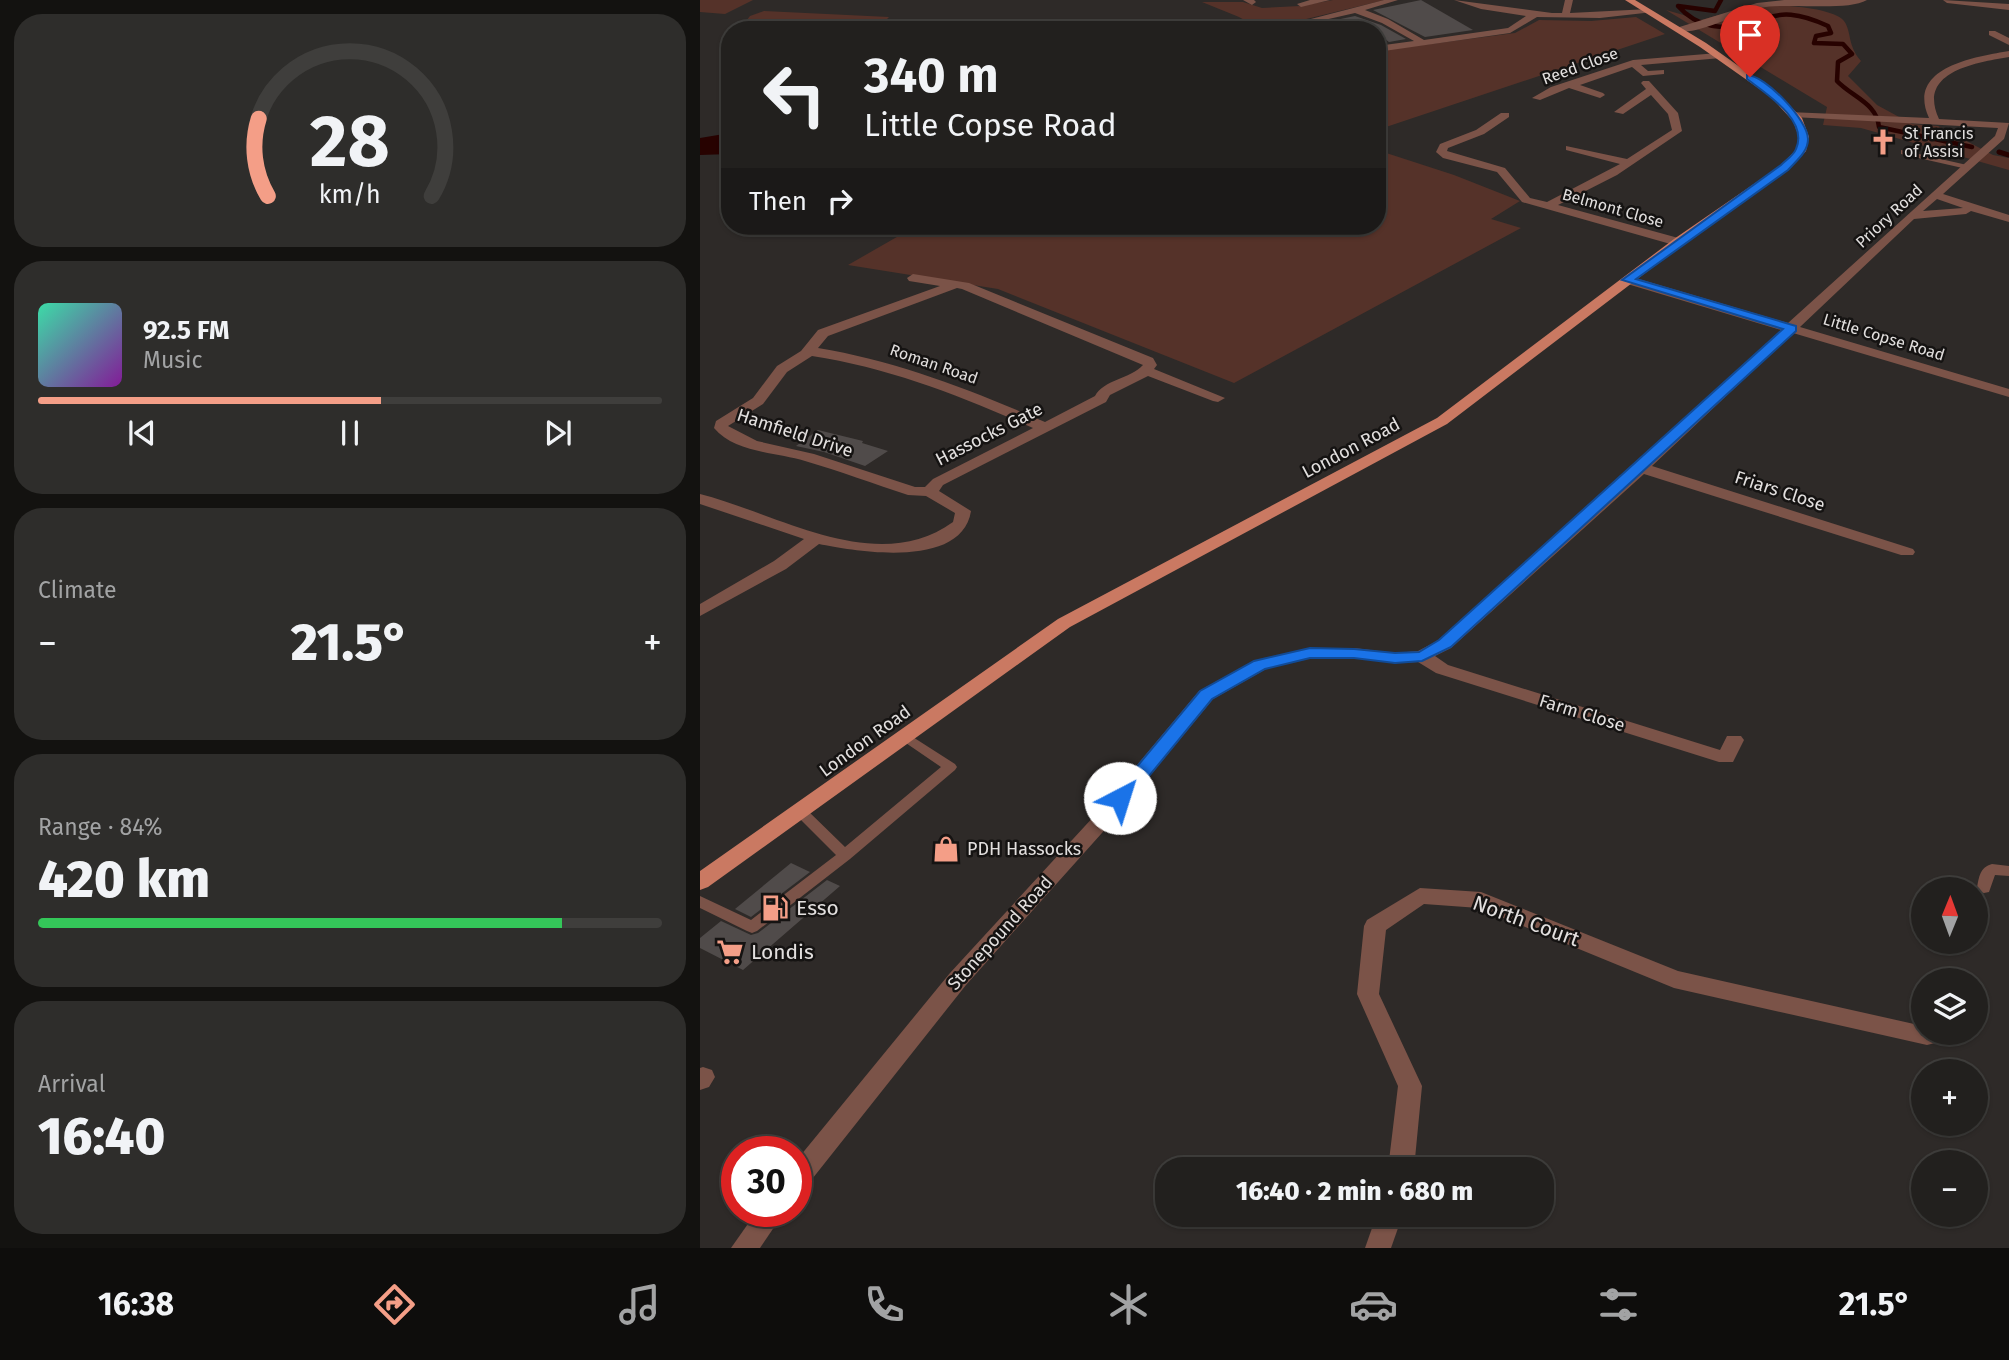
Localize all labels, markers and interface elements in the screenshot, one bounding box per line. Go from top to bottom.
pin [1720,5,1780,77]
icon: arrive [1731,16,1769,54]
street label: Reed Close [1539,43,1621,89]
text: 340 m [864,46,999,105]
icon: left [749,49,840,140]
text: 28 [310,99,390,186]
text: Little Copse Road [864,106,1117,144]
place label: St Francis of Assisi [1904,124,1973,161]
church icon: St Francis of Assisi [1868,127,1898,157]
text: km/h [319,180,381,210]
street label: Priory Road [1852,180,1926,252]
icon: right [821,182,859,220]
street label: Belmont Close [1560,184,1666,232]
text: Then [749,186,807,217]
street label: Little Copse Road [1821,309,1947,365]
text: 92.5 FM [143,315,229,346]
street label: Roman Road [888,340,980,388]
text: Music [143,346,203,374]
street label: Hassocks Gate [932,398,1046,470]
street label: Hamfield Drive [734,404,856,462]
street label: London Road [1298,413,1404,483]
icon: previous [123,414,161,452]
icon: pause [331,414,369,452]
icon: next [539,414,577,452]
street label: Friars Close [1732,466,1828,516]
text: Climate [38,576,117,604]
text: 21.5° [291,611,409,674]
text: − [38,620,57,666]
text: + [643,620,662,666]
street label: Farm Close [1536,690,1628,736]
street label: London Road [815,700,915,782]
position arrow [1083,761,1157,835]
text: Range · 84% [38,813,163,841]
shop icon: PDH Hassocks [931,834,961,864]
place label: PDH Hassocks [967,838,1081,860]
text: 420 km [38,848,210,911]
street label: Stonepound Road [943,871,1057,995]
north arrow [1911,877,1988,954]
map controls [1911,877,1988,1227]
street label: North Court [1469,890,1583,952]
fuel station icon: Esso [760,893,790,923]
place label: Esso [796,895,839,921]
supermarket icon: Londis [715,937,745,967]
place label: Londis [751,939,814,965]
button: layers [1911,968,1988,1045]
button: + [1911,1059,1988,1136]
text: Arrival [38,1070,105,1098]
text: 16:40 [38,1105,165,1168]
speed limit sign: 30 [721,1136,812,1227]
button: − [1911,1150,1988,1227]
text: 16:40 · 2 min · 680 m [1236,1176,1473,1207]
icon: directions [370,1280,419,1329]
icon: music [615,1280,664,1329]
icon: phone [860,1280,909,1329]
icon: climate [1104,1280,1153,1329]
icon: car [1349,1280,1398,1329]
icon: filters [1594,1280,1643,1329]
text: 16:38 [98,1285,174,1323]
text: 21.5° [1839,1285,1911,1323]

